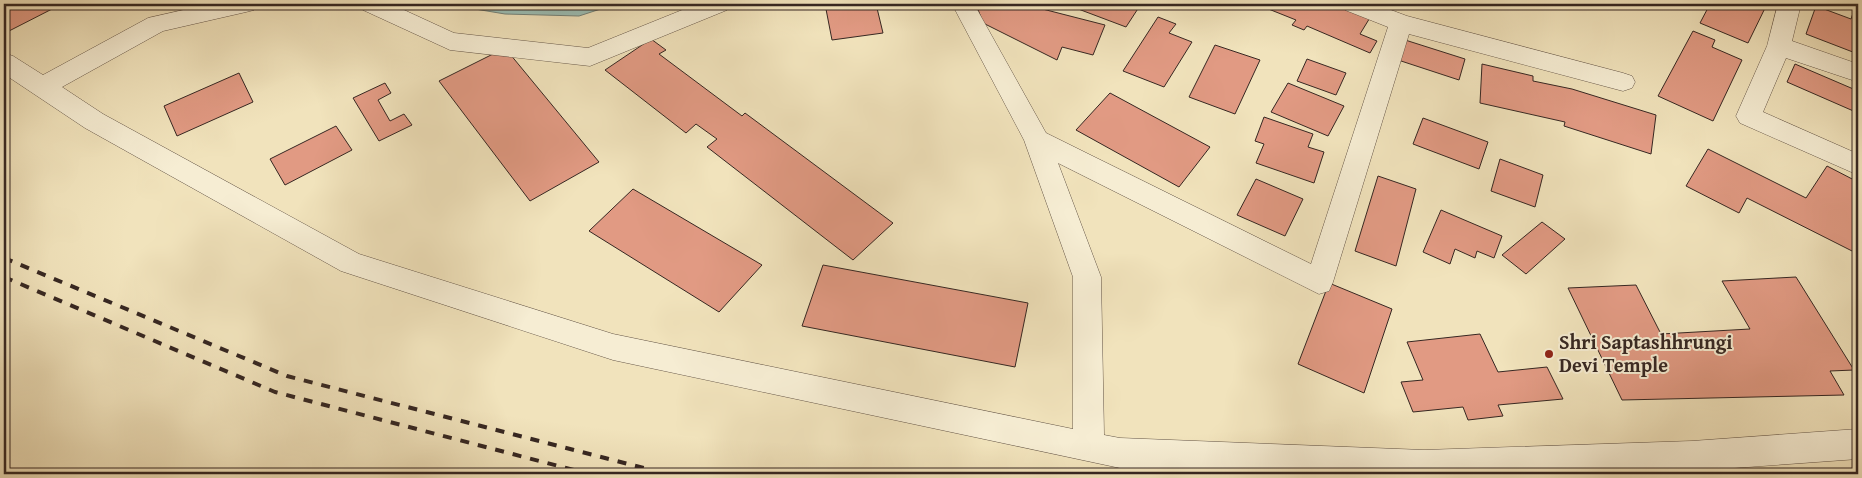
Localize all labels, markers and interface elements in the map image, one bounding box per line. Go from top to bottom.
place label: Shri Saptashhrungi Devi Temple [1559,327,1733,379]
marker: Shri Saptashhrungi Devi Temple [1543,348,1555,360]

